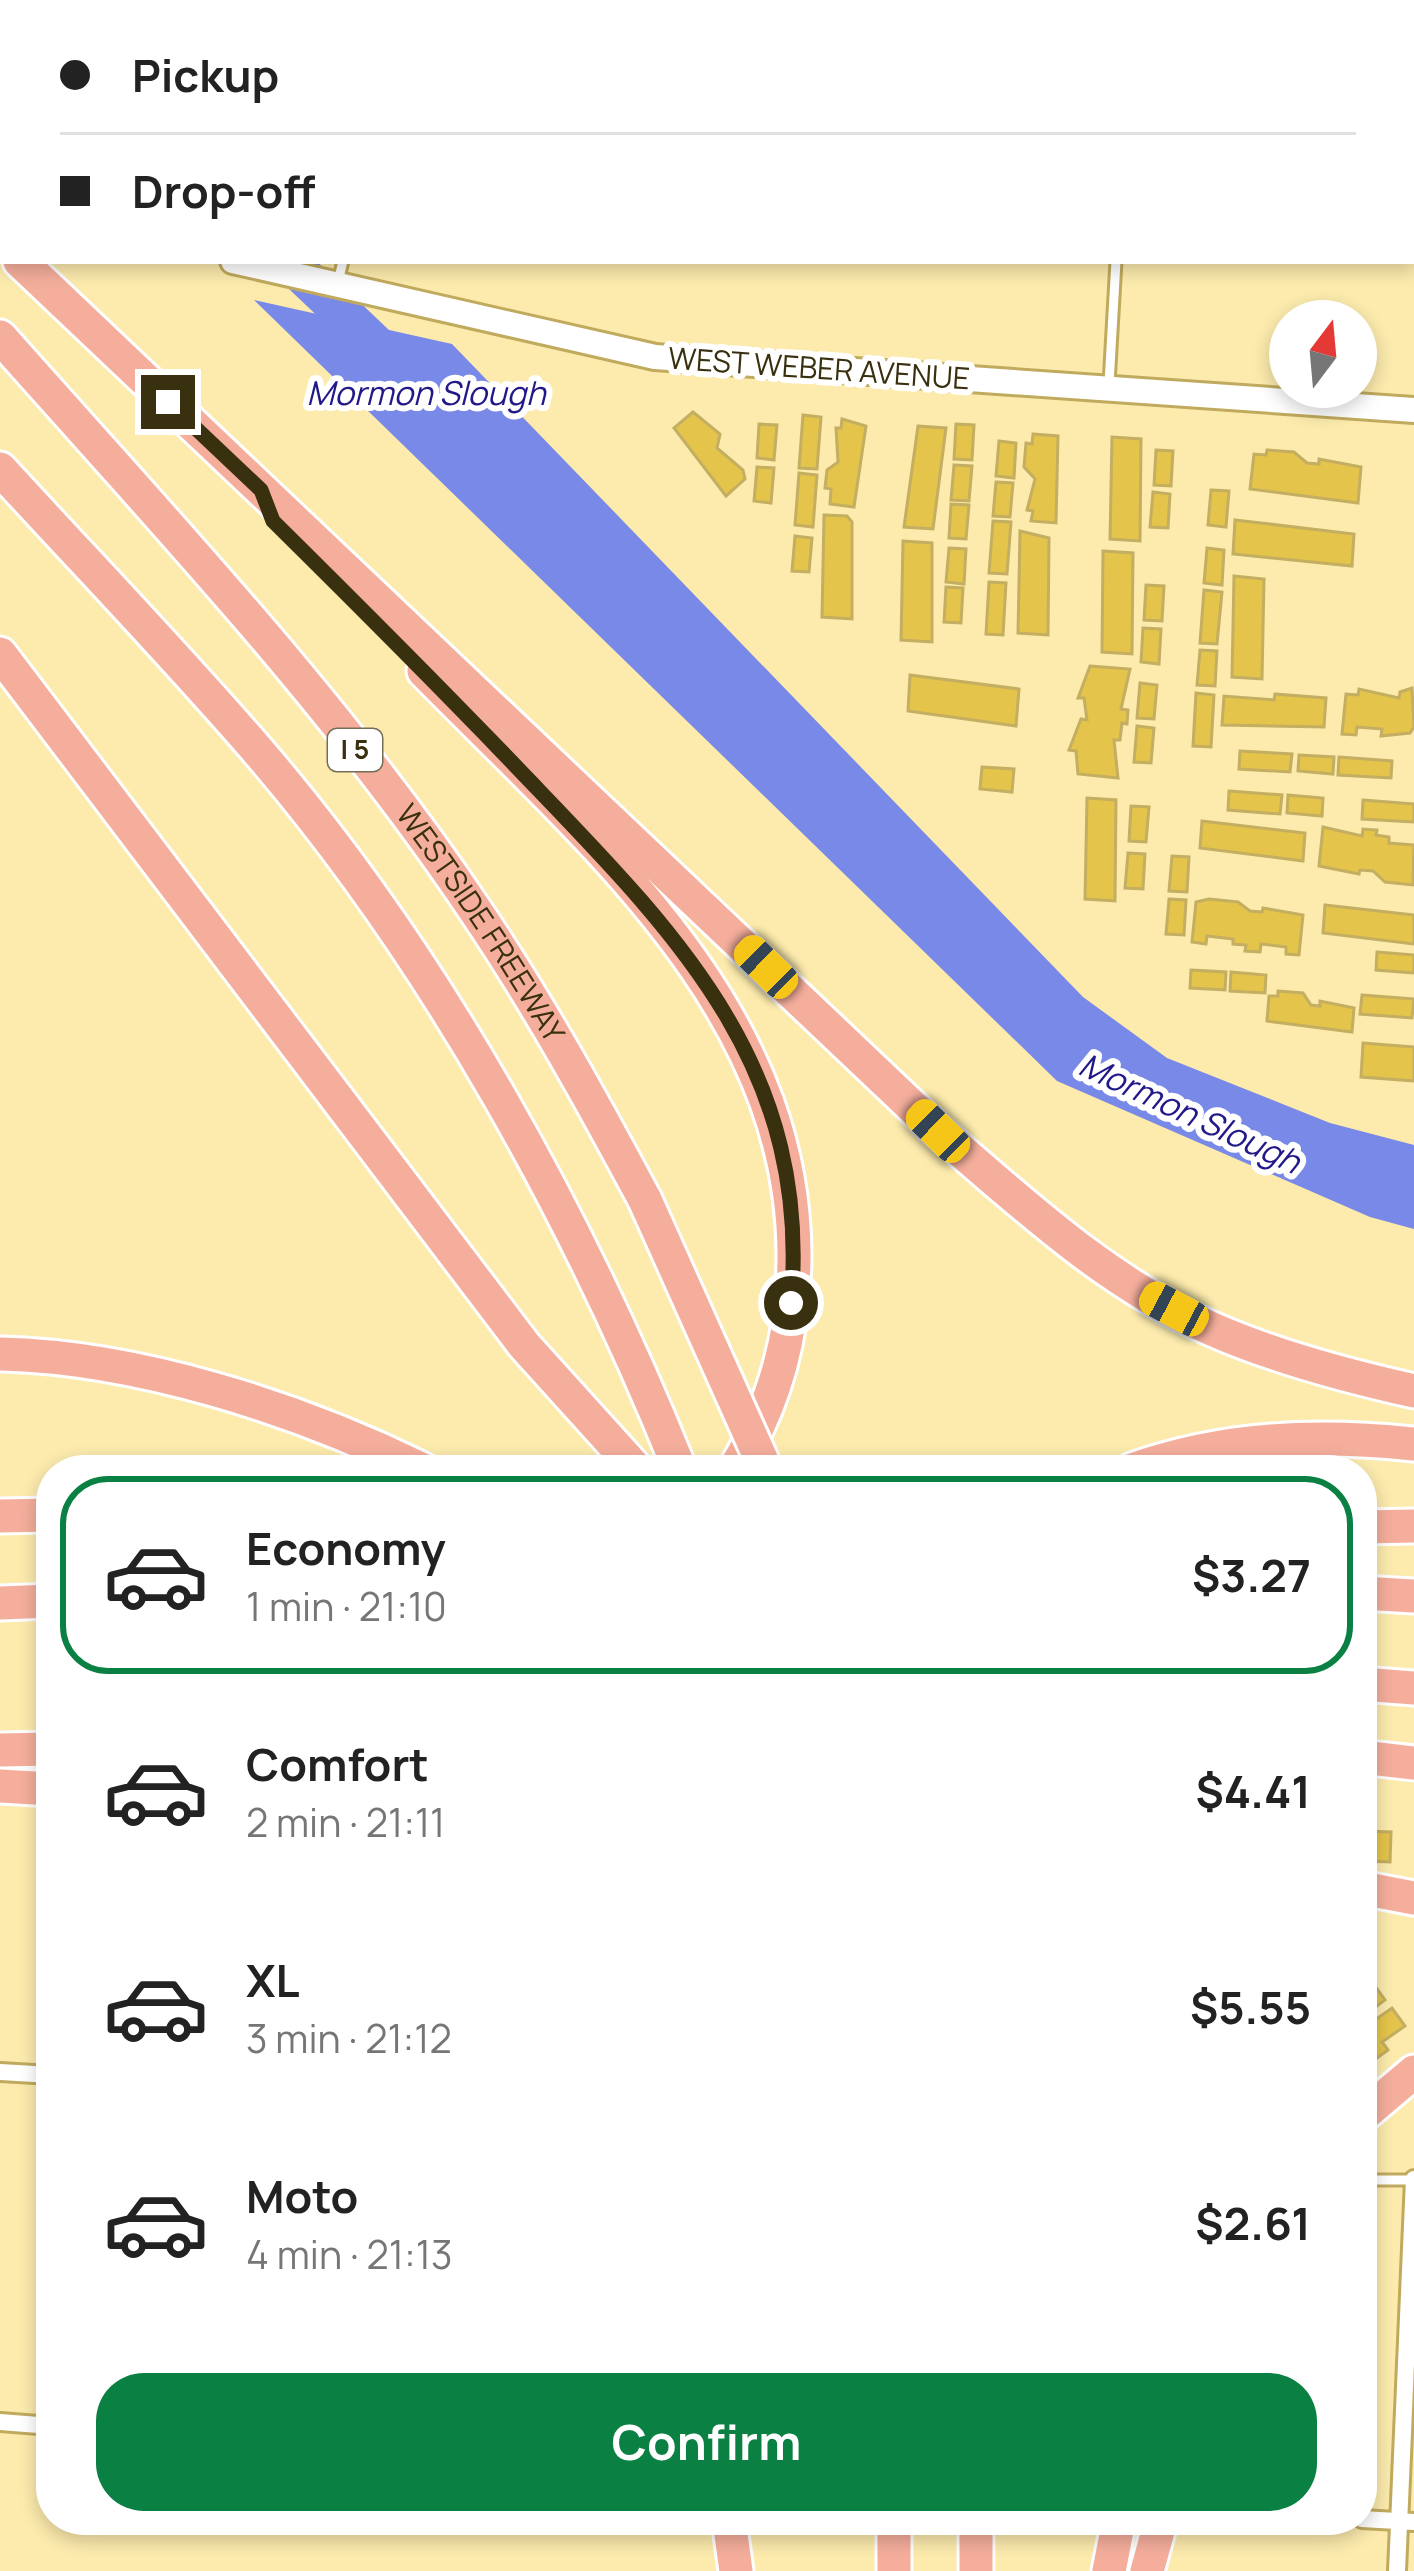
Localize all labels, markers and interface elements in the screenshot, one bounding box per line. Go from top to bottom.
text: Pickup [132,44,279,106]
text: Drop-off [132,160,315,222]
north arrow [1269,300,1377,408]
map controls [1269,300,1377,408]
street label: WEST WEBER AVENUE [667,337,971,398]
water label: Mormon Slough [306,370,547,415]
route end [141,375,195,429]
road number: I 5 [328,729,382,771]
street label: WESTSIDE FREEWAY [388,795,575,1050]
car [728,929,804,1005]
water label: Mormon Slough [1072,1042,1309,1184]
car [900,1093,976,1169]
route start [764,1276,818,1330]
car [1134,1276,1214,1342]
text: Economy [246,1517,446,1579]
icon: car [102,1521,210,1629]
text: $3.27 [1192,1544,1311,1606]
text: 1 min · 21:10 [246,1579,447,1633]
text: Comfort [246,1733,429,1795]
icon: car [102,1737,210,1845]
text: $4.41 [1196,1760,1311,1822]
text: 2 min · 21:11 [246,1795,445,1849]
text: XL [246,1949,300,2011]
icon: car [102,1953,210,2061]
text: $5.55 [1190,1976,1311,2038]
text: 3 min · 21:12 [246,2011,452,2065]
text: Moto [246,2165,358,2227]
icon: car [102,2169,210,2277]
text: $2.61 [1195,2192,1311,2254]
text: 4 min · 21:13 [246,2227,452,2281]
button: Confirm [96,2373,1317,2511]

